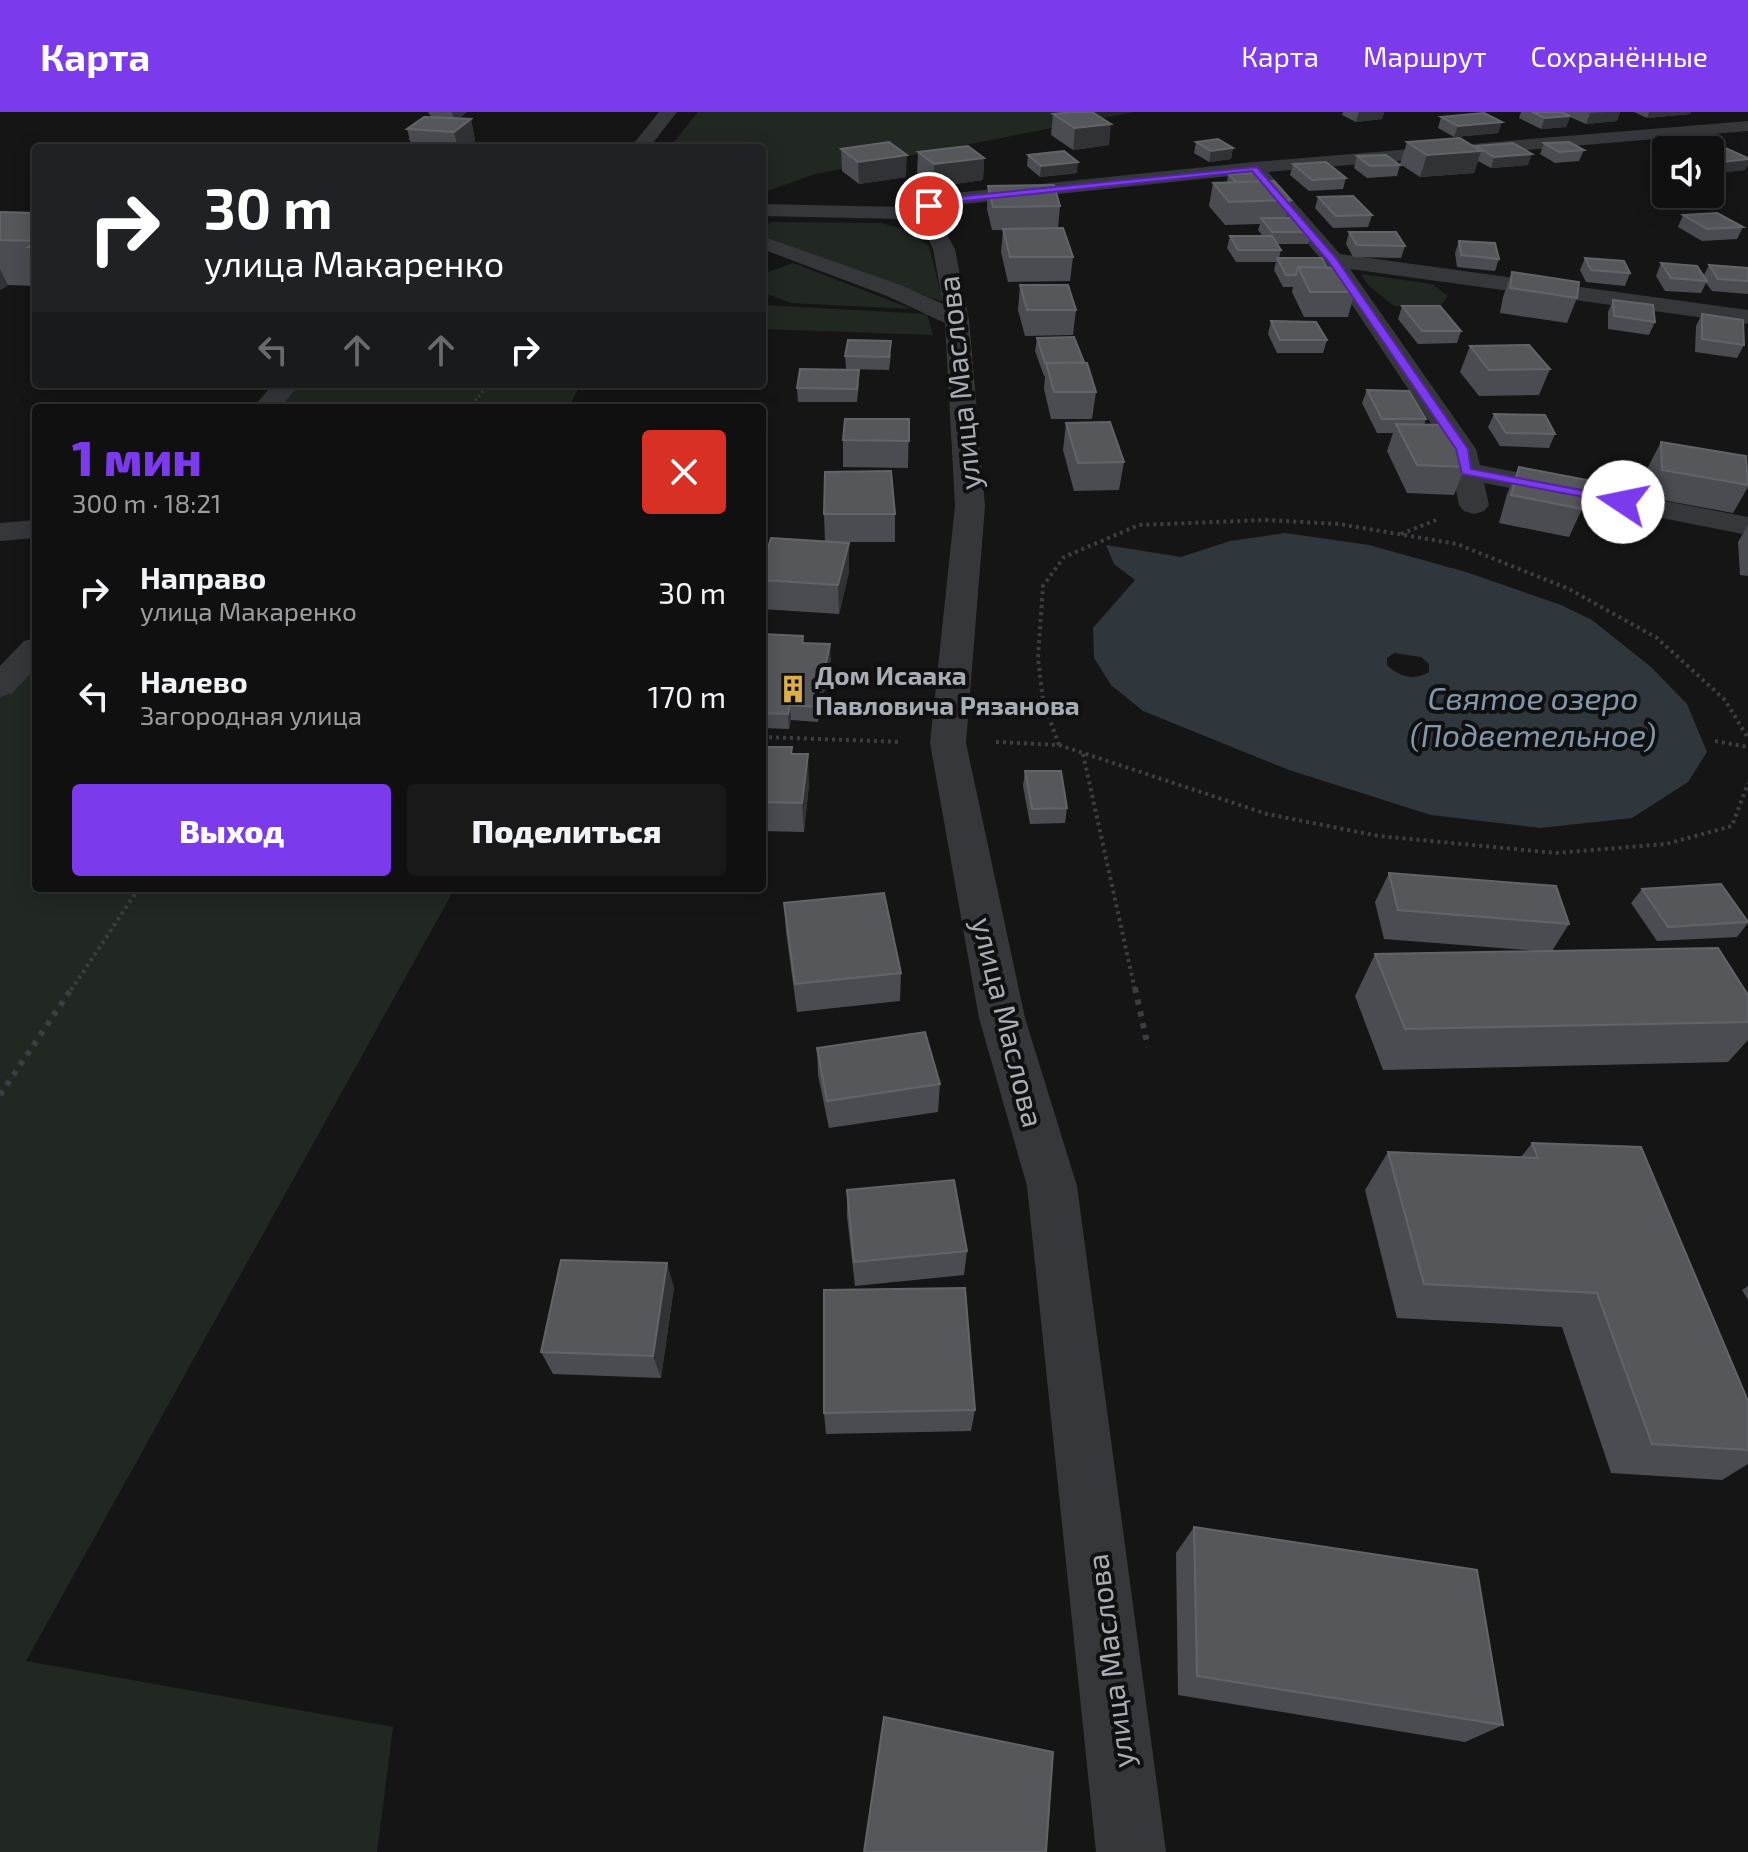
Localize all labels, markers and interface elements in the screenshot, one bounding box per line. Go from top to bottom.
text: Карта [40,33,150,79]
text: Карта [1241,39,1319,73]
text: Маршрут [1363,39,1487,73]
text: Сохранённые [1531,39,1708,73]
map controls [1652,136,1724,208]
button: sound [1652,136,1724,208]
pin [895,172,963,240]
text: 30 m [204,173,333,240]
icon: right [72,176,176,280]
icon: arrive [907,184,951,228]
text: улица Макаренко [204,241,504,284]
street label: улица Маслова [929,274,988,492]
icon: left [251,328,295,372]
icon: ahead [335,328,379,372]
icon: ahead [419,328,463,372]
icon: right [503,328,547,372]
text: 1 мин [72,428,202,486]
button: close [642,430,726,514]
position arrow [1581,460,1665,544]
text: 300 m · 18:21 [72,487,221,518]
text: Направо [140,559,266,595]
icon: right [72,570,116,614]
text: 30 m [658,574,726,610]
text: улица Макаренко [140,595,357,626]
place label: Дом Исаака Павловича Рязанова [815,659,1080,720]
text: Налево [140,663,248,699]
icon: left [72,674,116,718]
building icon: Дом Исаака Павловича Рязанова [778,674,808,704]
text: 170 m [648,678,726,714]
water label: Святое озеро (Подветельное) [1410,678,1656,753]
text: Загородная улица [140,699,362,730]
button: Выход [72,784,391,876]
button: Поделиться [407,784,726,876]
street label: улица Маслова [965,913,1053,1131]
street label: улица Маслова [1078,1552,1141,1770]

